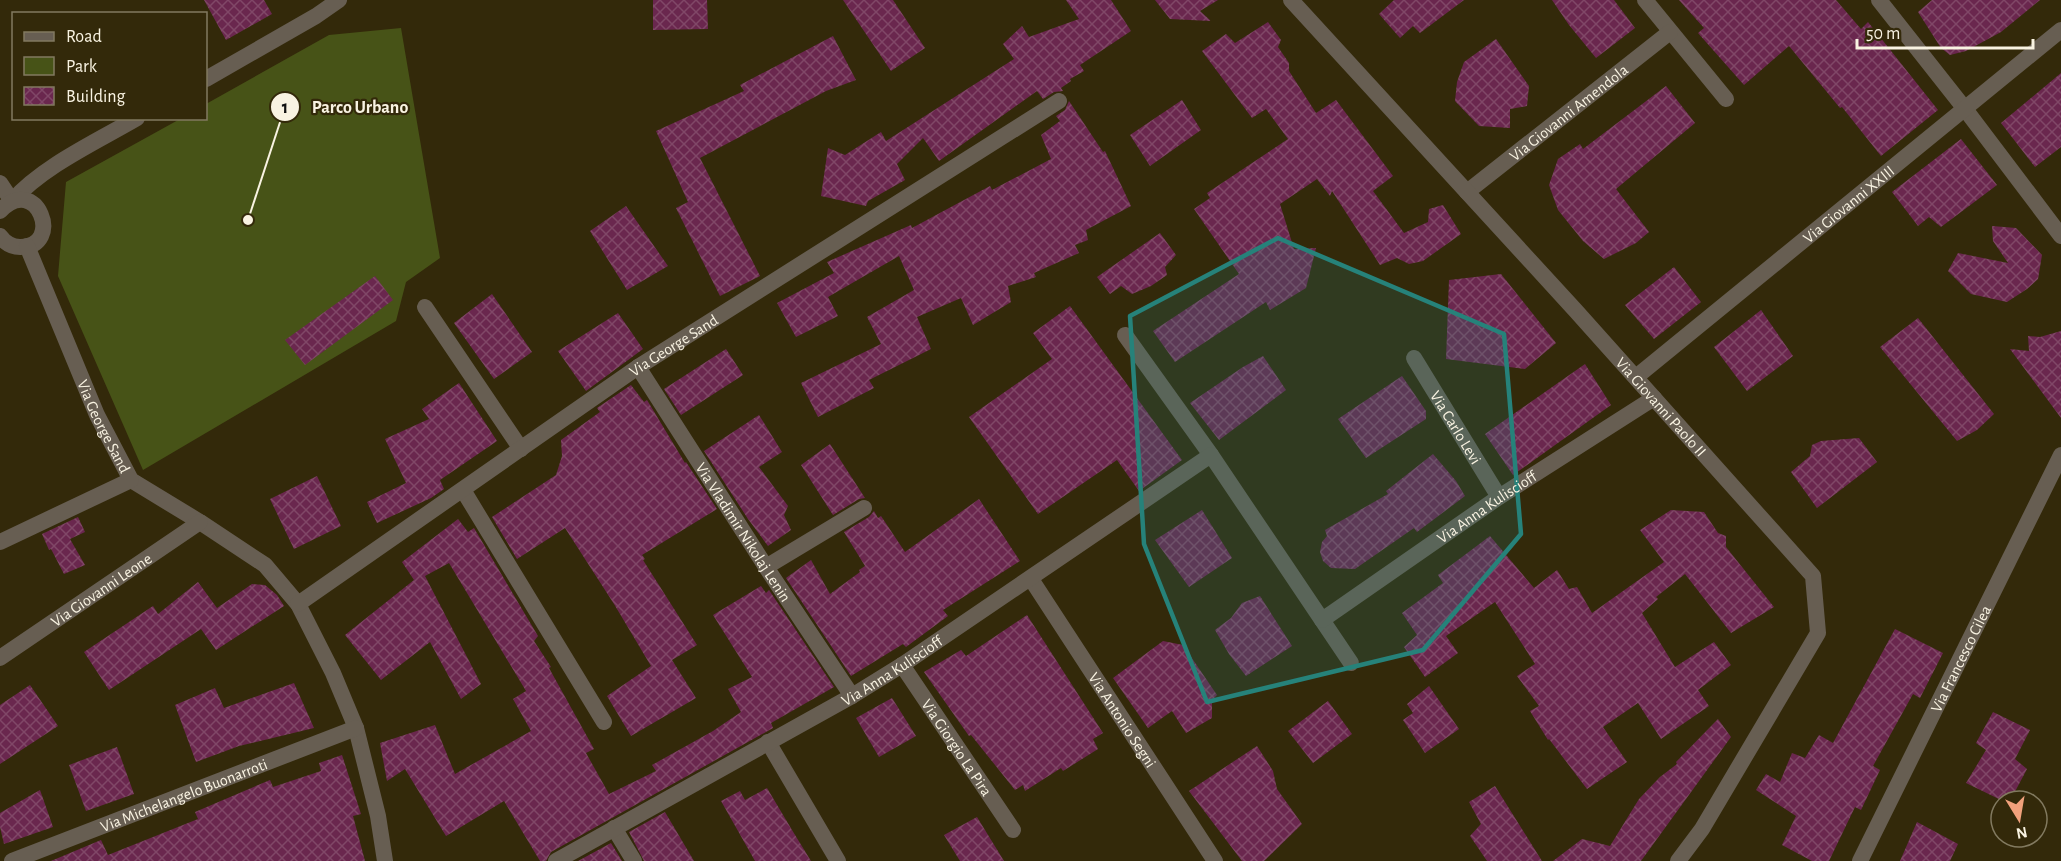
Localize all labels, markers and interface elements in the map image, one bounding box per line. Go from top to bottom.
legend [12,12,207,120]
scale bar [1857,12,2032,50]
text: 50 m [1866,25,1900,43]
text: Road [66,28,102,46]
text: Park [66,58,98,76]
street label: Via Giovanni Amendola [1507,62,1631,164]
text: Building [66,88,126,106]
callout: Parco Urbano [270,89,421,125]
text: 1 [282,99,288,117]
text: Parco Urbano [312,99,408,117]
street label: Via Giovanni XXIII [1800,163,1898,246]
street label: Via George Sand [627,312,721,380]
street label: Via Giovanni Paolo II [1612,355,1709,460]
street label: Via George Sand [74,378,133,476]
street label: Via Carlo Levi [1427,388,1484,467]
street label: Via Vladimir Nikolaj Lenin [692,460,794,605]
street label: Via Anna Kuliscioff [1434,468,1541,547]
street label: Via Giovanni Leone [48,550,155,630]
street label: Via Francesco Cilea [1928,603,1994,715]
street label: Via Anna Kuliscioff [839,632,946,709]
street label: Via Antonio Segni [1085,670,1159,771]
street label: Via Giorgio La Pira [918,696,995,799]
street label: Via Michelangelo Buonarroti [98,756,270,835]
north arrow [1989,789,2049,849]
text: N [2015,824,2029,842]

